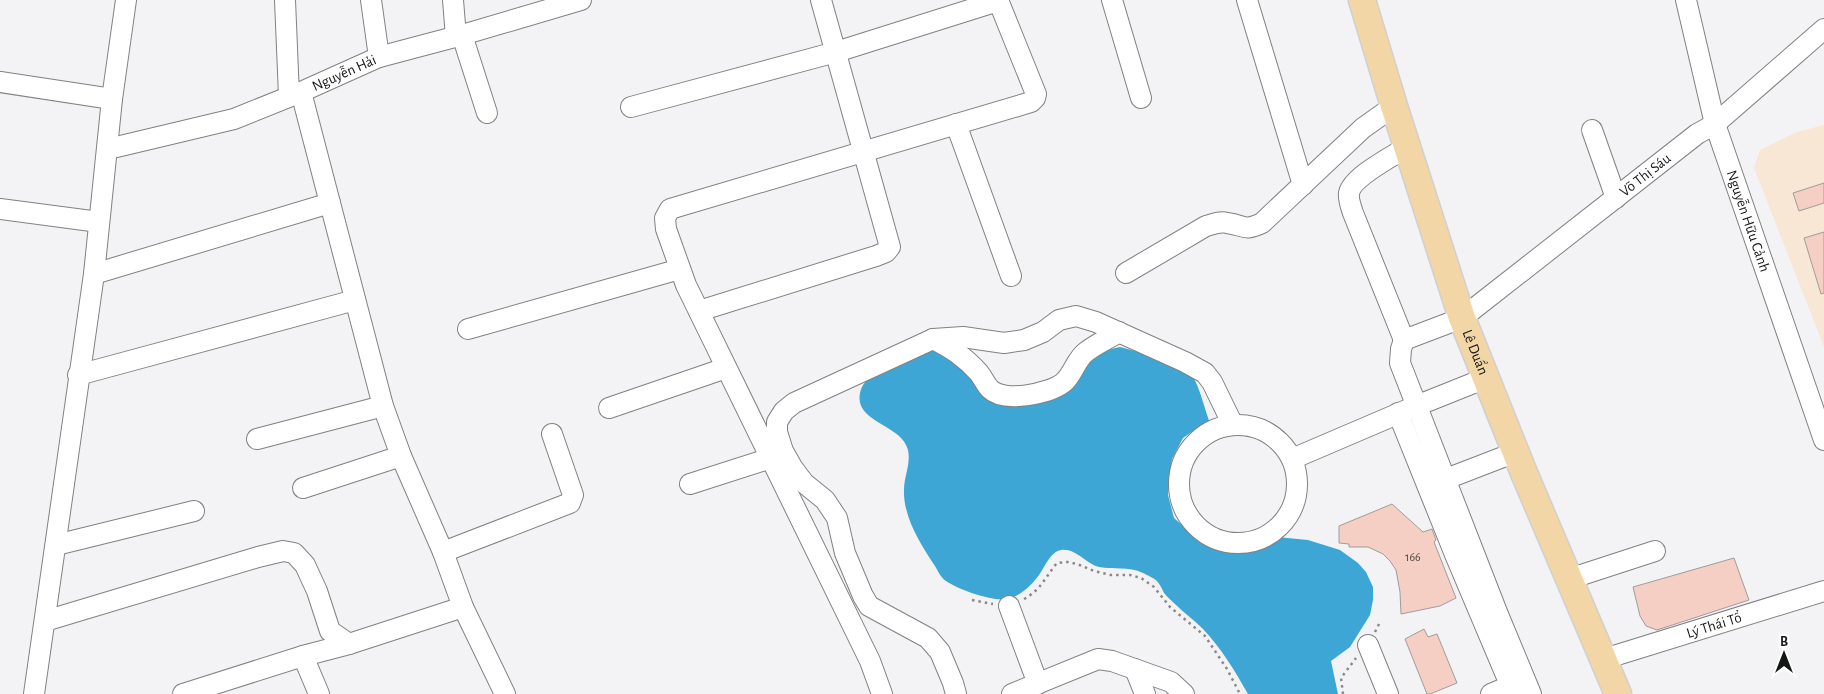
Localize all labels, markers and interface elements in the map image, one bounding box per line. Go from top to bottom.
street label: Nguyễn Hải [310,52,379,94]
street label: Võ Thị Sáu [1617,150,1674,200]
street label: Nguyễn Hữu Cảnh [1724,168,1772,274]
street label: Lê Duẩn [1459,327,1491,377]
house number: 166 [1405,551,1421,563]
street label: Lý Thái Tổ [1685,609,1743,641]
north arrow [1759,629,1809,679]
text: B [1780,635,1788,649]

